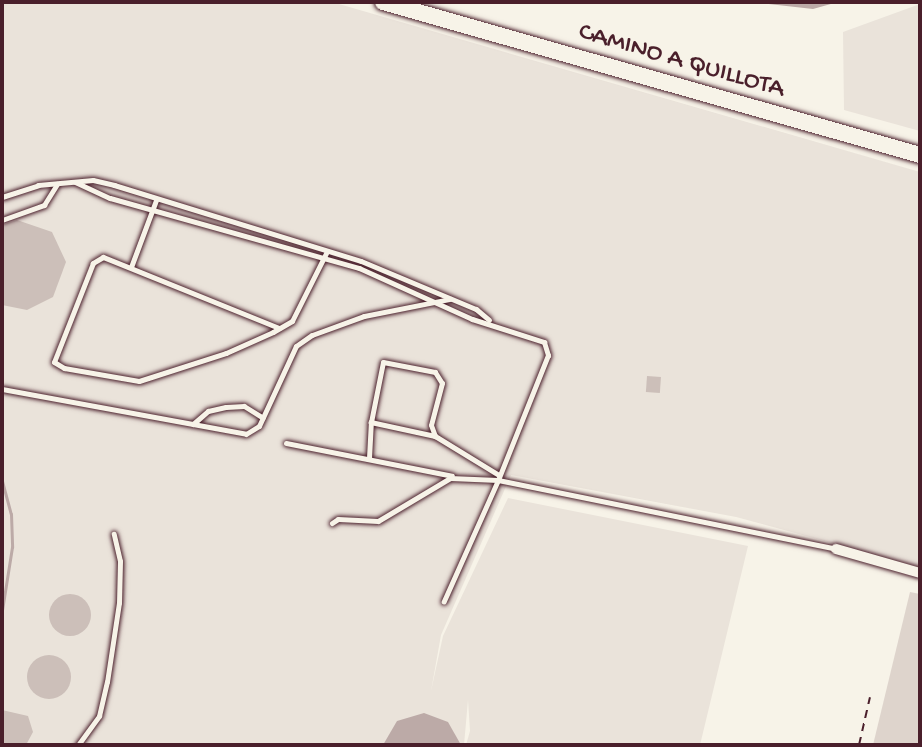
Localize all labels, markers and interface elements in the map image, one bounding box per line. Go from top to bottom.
street label: CAMINO A QUILLOTA [574,18,788,106]

